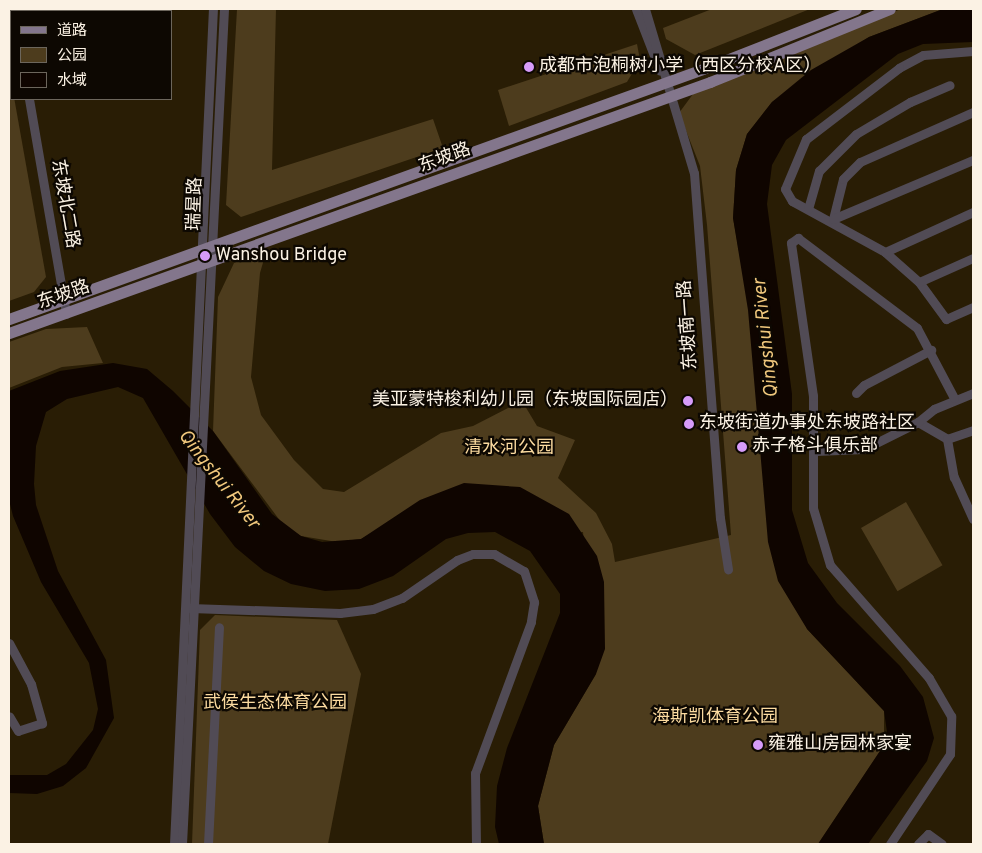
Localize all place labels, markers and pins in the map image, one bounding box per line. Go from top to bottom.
place label: 成都市泡桐树小学（西区分校A区） [539,56,821,78]
marker: 成都市泡桐树小学（西区分校A区） [523,61,535,73]
place label: Wanshou Bridge [216,245,347,267]
marker: Wanshou Bridge [198,249,212,263]
place label: 美亚蒙特梭利幼儿园（东坡国际园店） [372,390,678,412]
marker: 美亚蒙特梭利幼儿园（东坡国际园店） [682,395,694,407]
place label: 东坡街道办事处东坡路社区 [699,413,915,435]
marker: 东坡街道办事处东坡路社区 [683,418,695,430]
place label: 赤子格斗俱乐部 [752,436,878,458]
marker: 赤子格斗俱乐部 [736,441,748,453]
place label: 雍雅山房·园林家宴 [768,734,912,756]
marker: 雍雅山房·园林家宴 [752,739,764,751]

